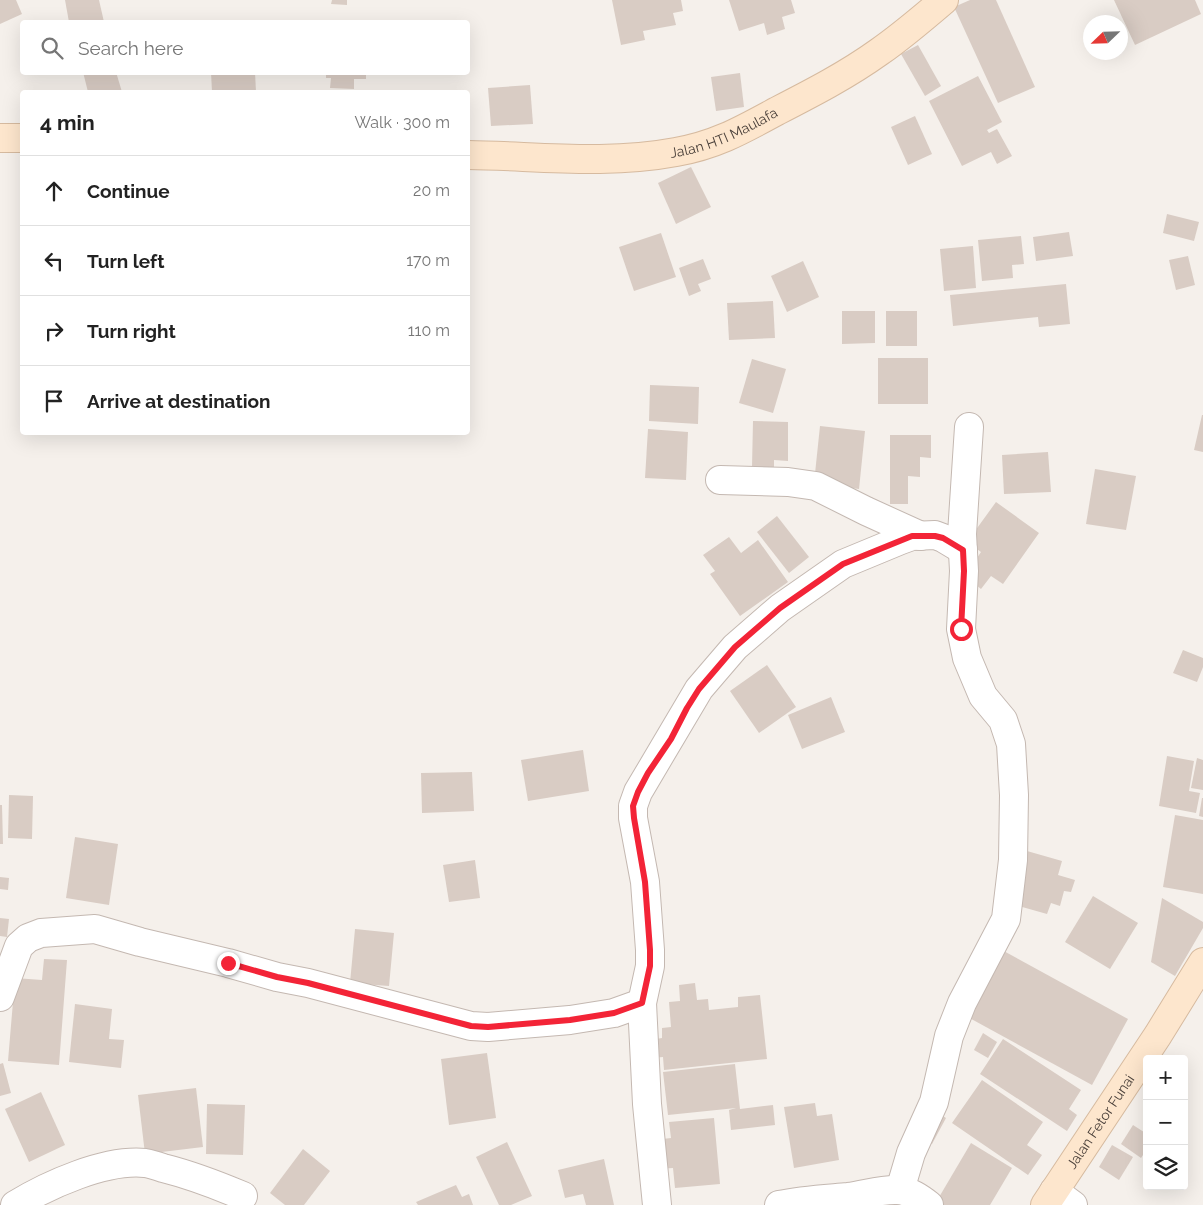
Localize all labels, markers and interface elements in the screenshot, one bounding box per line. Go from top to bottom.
north arrow [1083,15,1128,60]
search box [20,20,470,75]
icon: search [38,34,66,62]
text: Search here [78,37,184,59]
street label: Jalan HTI Maulafa [669,104,780,161]
text: 4 min [40,110,95,135]
text: Walk · 300 m [354,113,450,132]
icon: ahead [40,177,68,205]
text: Continue [87,180,170,202]
text: 20 m [413,181,450,200]
icon: left [40,247,68,275]
text: Turn left [87,250,164,272]
text: 170 m [406,251,450,270]
icon: right [40,317,68,345]
text: Turn right [87,320,176,342]
text: 110 m [408,321,450,340]
icon: arrive [40,387,68,415]
text: Arrive at destination [87,390,271,412]
route start [950,618,973,641]
route end [217,952,240,975]
map controls [1143,1055,1188,1190]
button: + [1143,1055,1188,1100]
street label: Jalan Fetor Funai [1063,1072,1137,1172]
button: − [1143,1100,1188,1145]
button: layers [1143,1145,1188,1190]

